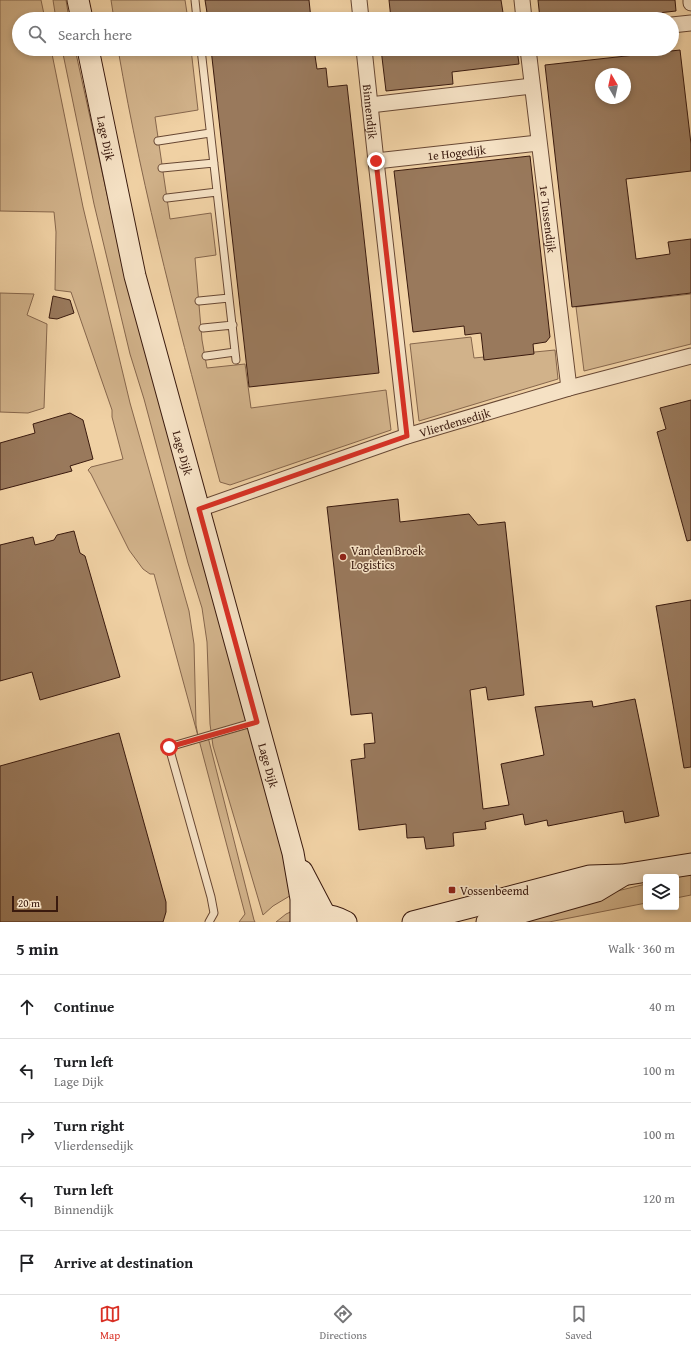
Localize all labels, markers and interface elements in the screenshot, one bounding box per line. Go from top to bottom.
search box [12,12,679,56]
icon: search [26,23,48,45]
text: Search here [58,24,132,45]
north arrow [595,68,631,104]
street label: Binnendijk [359,83,382,141]
street label: Lage Dijk [93,114,120,163]
street label: 1e Hogedijk [426,140,488,164]
route end [367,152,385,170]
street label: 1e Tussendijk [536,184,561,255]
street label: Vlierdensedijk [417,403,493,440]
street label: Lage Dijk [169,428,198,478]
place label: Van den Broek Logistics [351,542,425,573]
marker: Van den Broek Logistics [338,552,348,562]
route start [160,738,178,756]
street label: Lage Dijk [255,741,283,790]
map controls [643,874,679,910]
button: layers [643,874,679,910]
place label: Vossenbeemd [460,882,529,899]
marker: Vossenbeemd [447,885,457,895]
scale bar [12,894,58,913]
text: 20 m [18,895,40,911]
text: 5 min [16,936,58,961]
text: Walk · 360 m [608,939,675,958]
icon: ahead [16,996,38,1018]
text: Continue [54,996,115,1017]
text: 40 m [649,997,675,1016]
text: Turn left [54,1051,113,1072]
icon: left [16,1060,38,1082]
text: 100 m [643,1061,675,1080]
text: Lage Dijk [54,1072,104,1091]
text: Turn right [54,1115,125,1136]
icon: right [16,1124,38,1146]
text: 100 m [643,1125,675,1144]
text: Vlierdensedijk [54,1136,133,1155]
text: Turn left [54,1179,113,1200]
icon: left [16,1188,38,1210]
text: 120 m [643,1189,675,1208]
text: Binnendijk [54,1200,114,1219]
icon: arrive [16,1252,38,1274]
text: Arrive at destination [54,1252,193,1273]
tab: Map [99,1303,121,1343]
tab: Directions [320,1303,367,1343]
tab: Saved [565,1303,592,1343]

